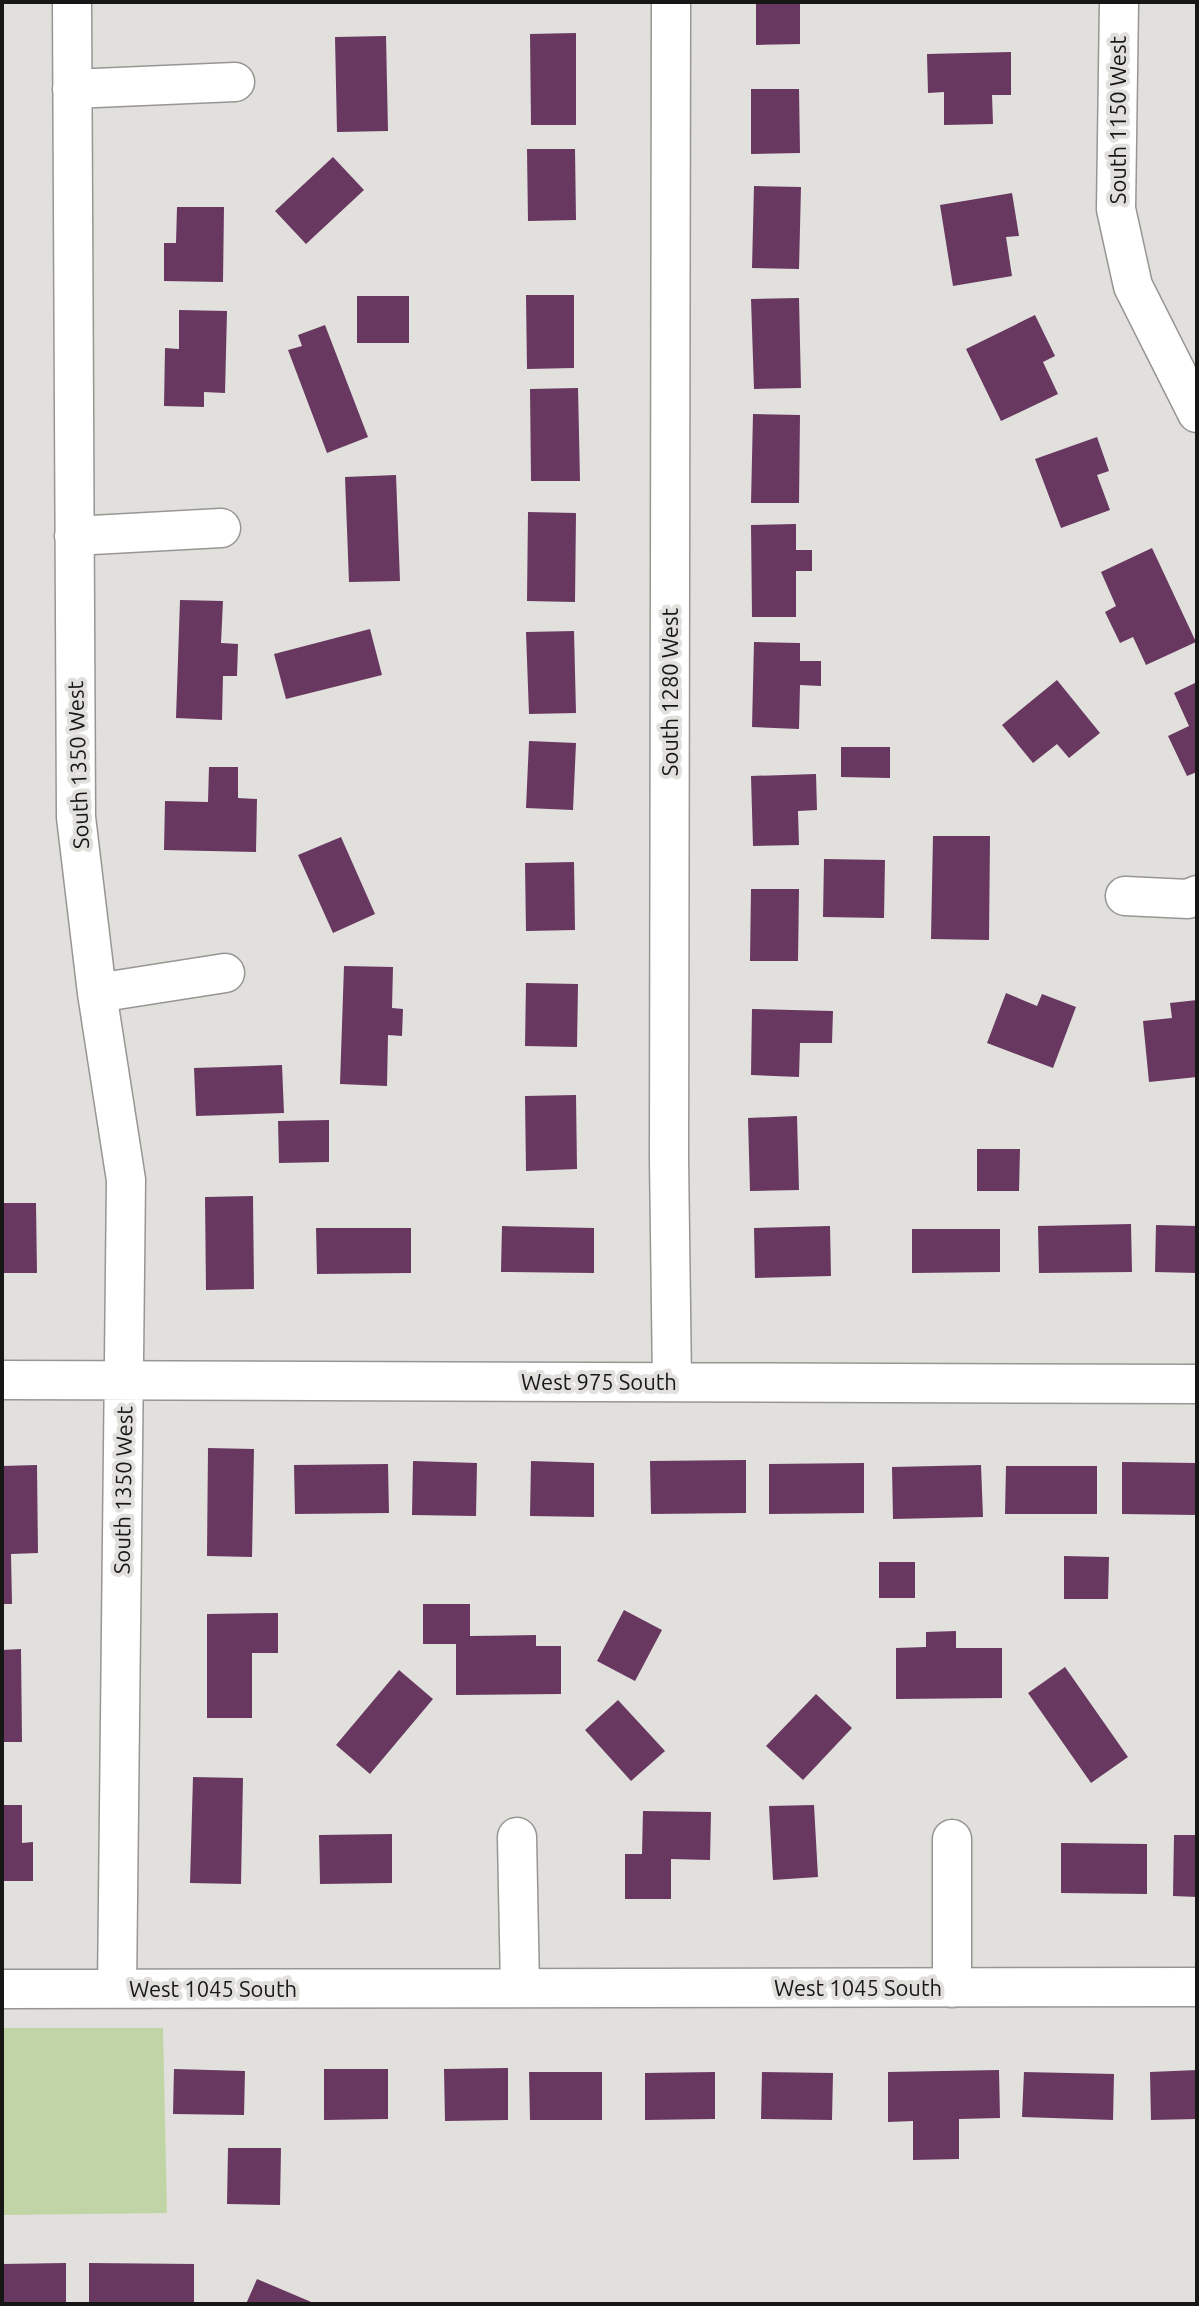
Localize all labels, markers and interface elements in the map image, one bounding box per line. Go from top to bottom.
street label: South 1150 West [1105,36,1130,204]
street label: South 1280 West [657,608,682,776]
street label: South 1350 West [62,680,93,850]
street label: West 975 South [521,1369,677,1394]
street label: South 1350 West [109,1405,136,1574]
street label: West 1045 South [774,1975,942,2000]
street label: West 1045 South [129,1976,297,2001]

